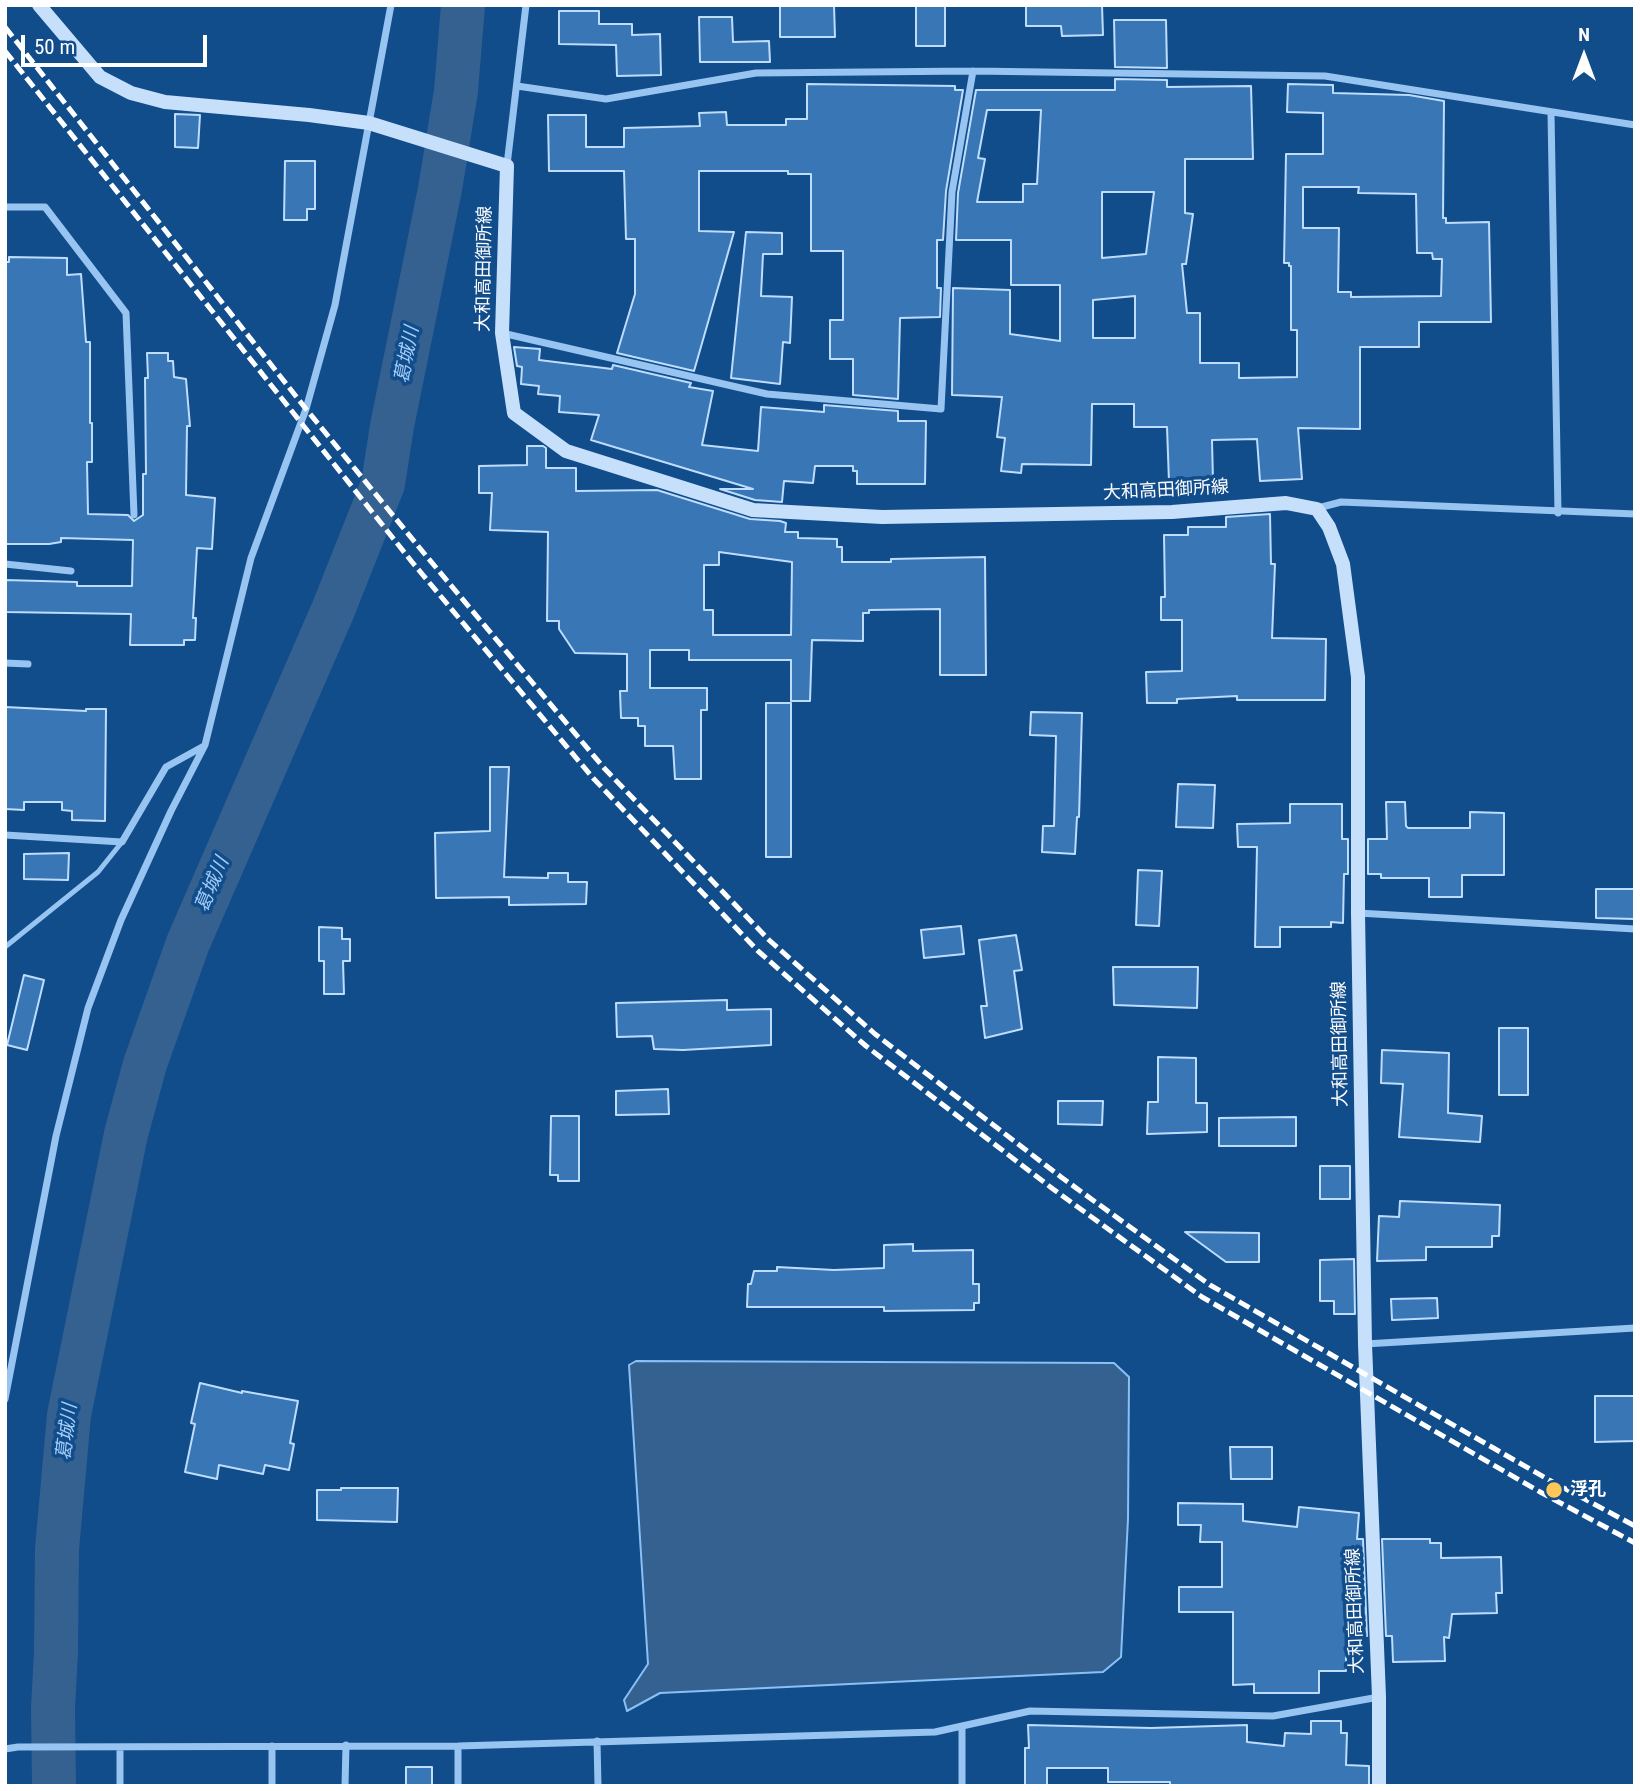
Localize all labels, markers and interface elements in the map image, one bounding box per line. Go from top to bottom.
scale bar [24,21,210,65]
north arrow [1549,21,1619,91]
text: N [1578,23,1590,46]
text: 50 m [34,35,75,59]
street label: 大和高田御所線 [473,206,497,332]
water label: 葛城川 [391,325,425,385]
street label: 大和高田御所線 [1103,477,1229,505]
water label: 葛城川 [191,854,235,916]
street label: 大和高田御所線 [1329,981,1353,1107]
water label: 葛城川 [53,1402,83,1462]
place label: 浮孔 [1570,1479,1606,1501]
marker: 浮孔 [1544,1480,1564,1500]
street label: 大和高田御所線 [1343,1548,1369,1674]

